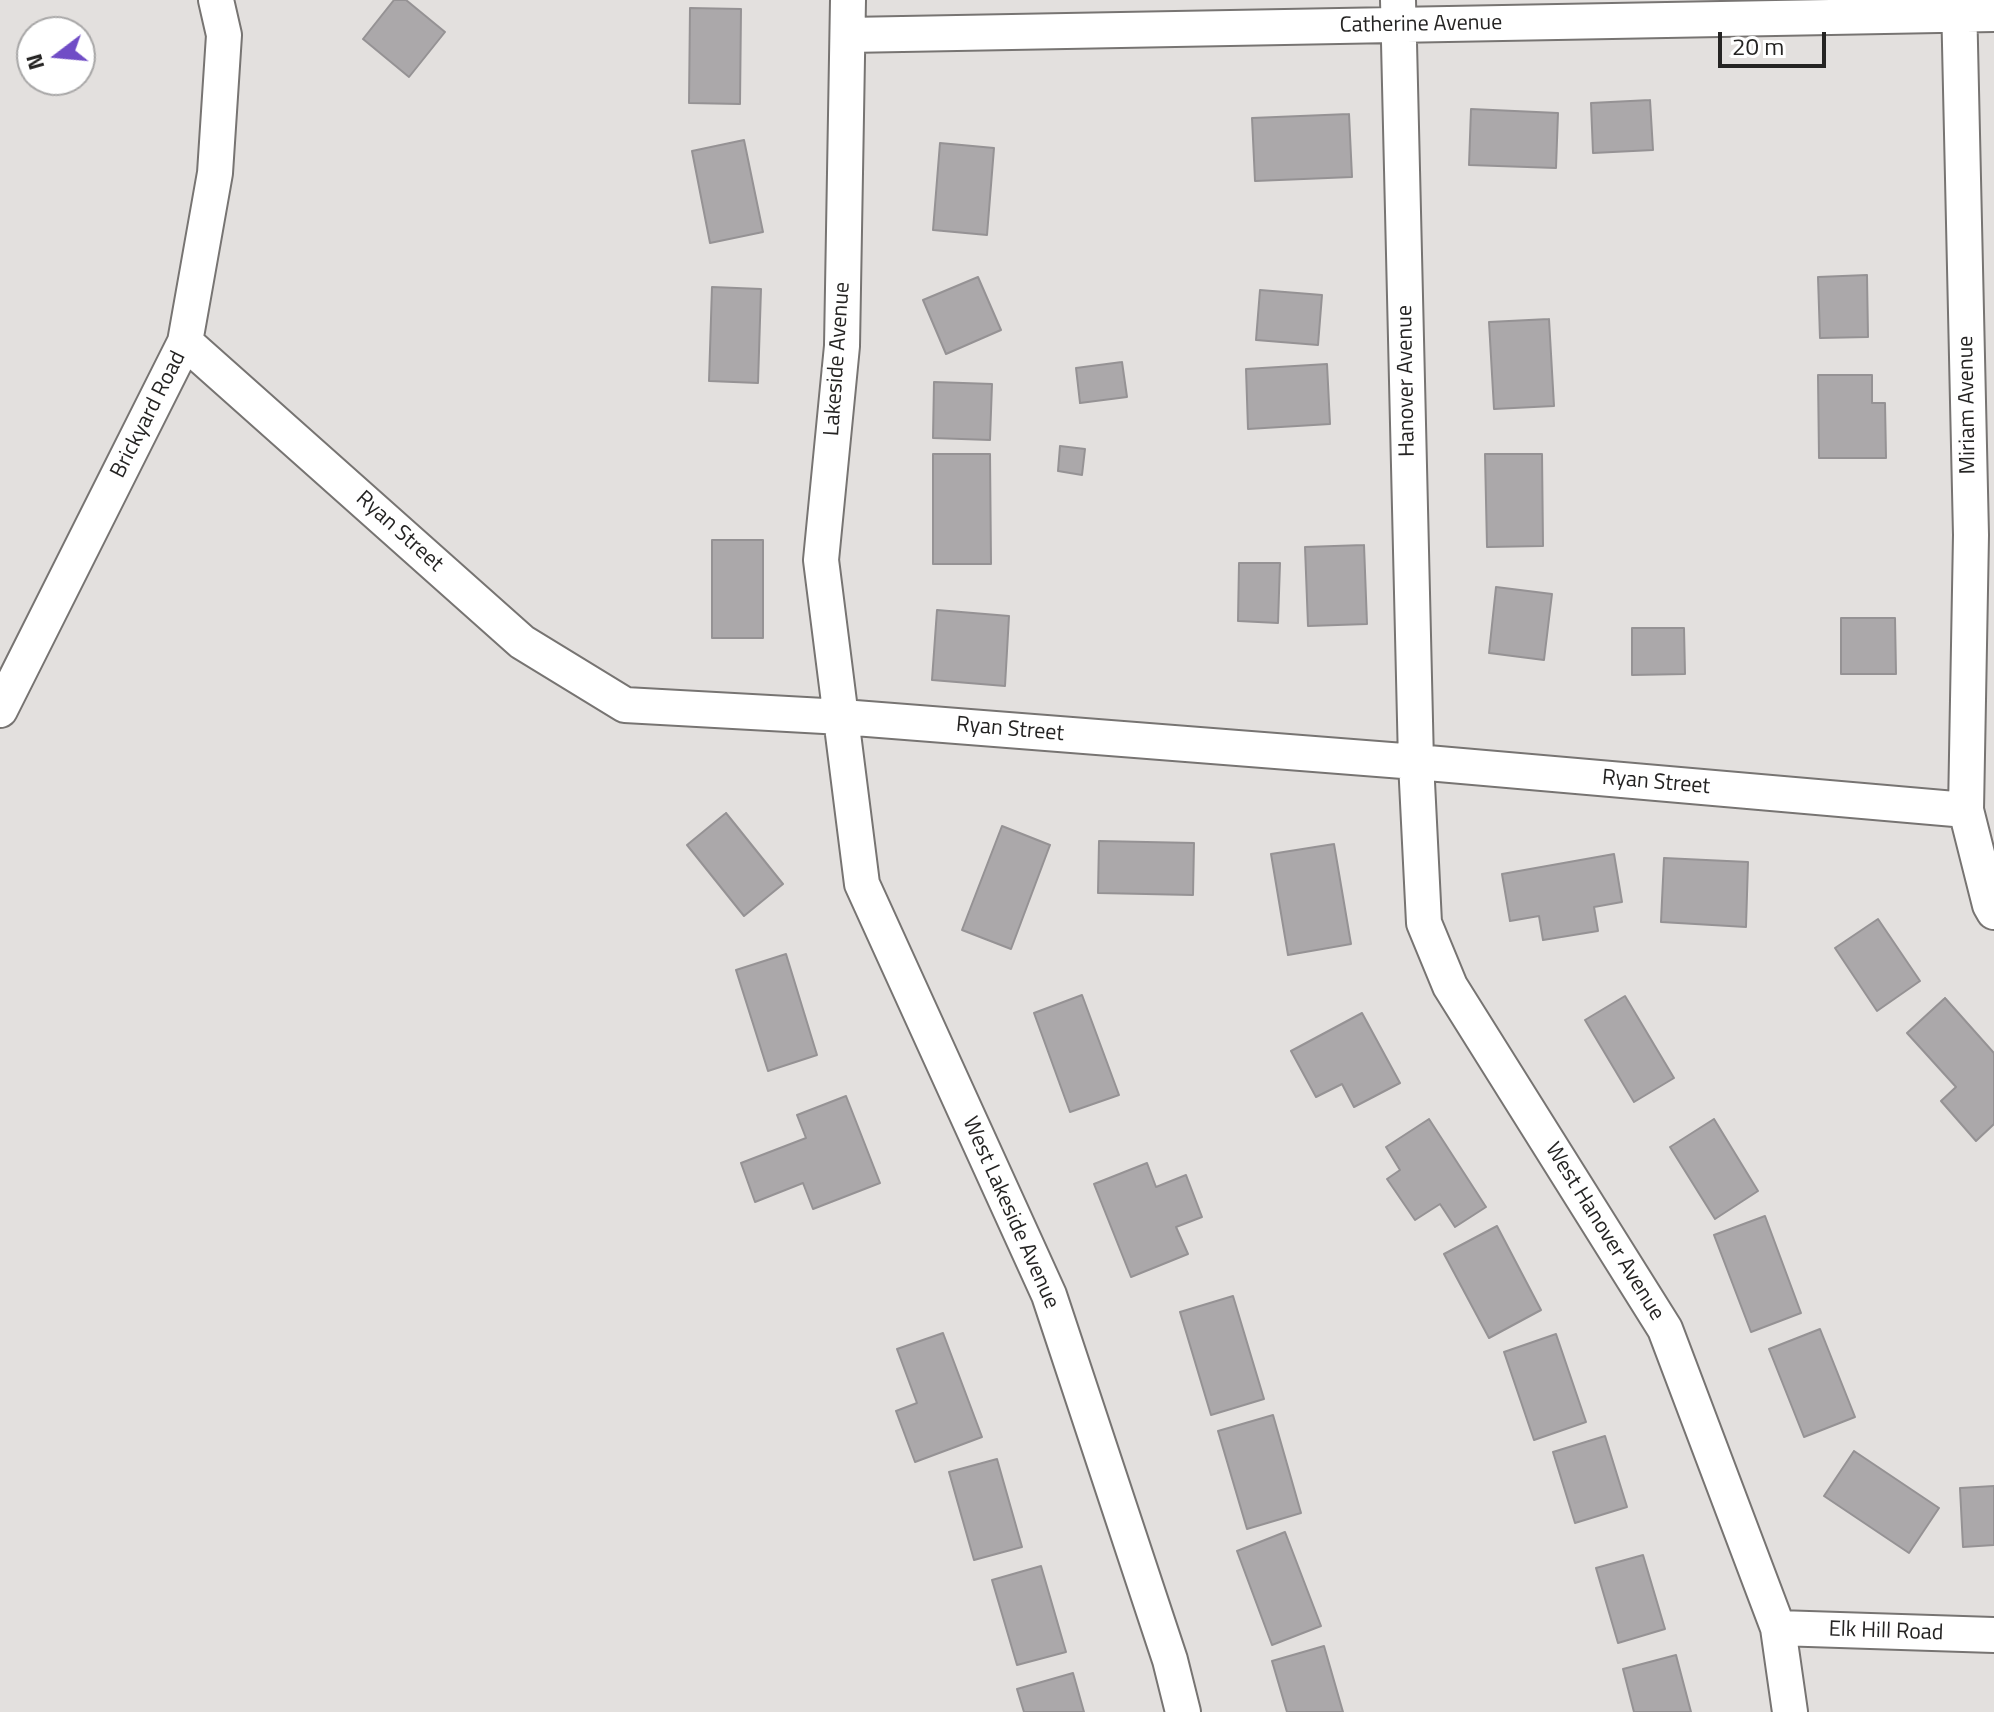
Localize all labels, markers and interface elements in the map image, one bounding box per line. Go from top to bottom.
street label: Catherine Avenue [1339,10,1503,40]
north arrow [16,16,96,96]
scale bar [1722,16,1830,66]
text: 20 m [1732,28,1784,64]
text: N [16,50,53,74]
street label: Lakeside Avenue [819,281,857,437]
street label: Hanover Avenue [1392,305,1422,457]
street label: Miriam Avenue [1954,335,1982,475]
street label: Brickyard Road [106,347,192,483]
street label: Ryan Street [350,486,448,578]
street label: Ryan Street [955,712,1065,748]
street label: Ryan Street [1601,765,1711,801]
street label: West Lakeside Avenue [956,1113,1064,1313]
street label: West Hanover Avenue [1539,1138,1669,1326]
street label: Elk Hill Road [1828,1617,1944,1647]

